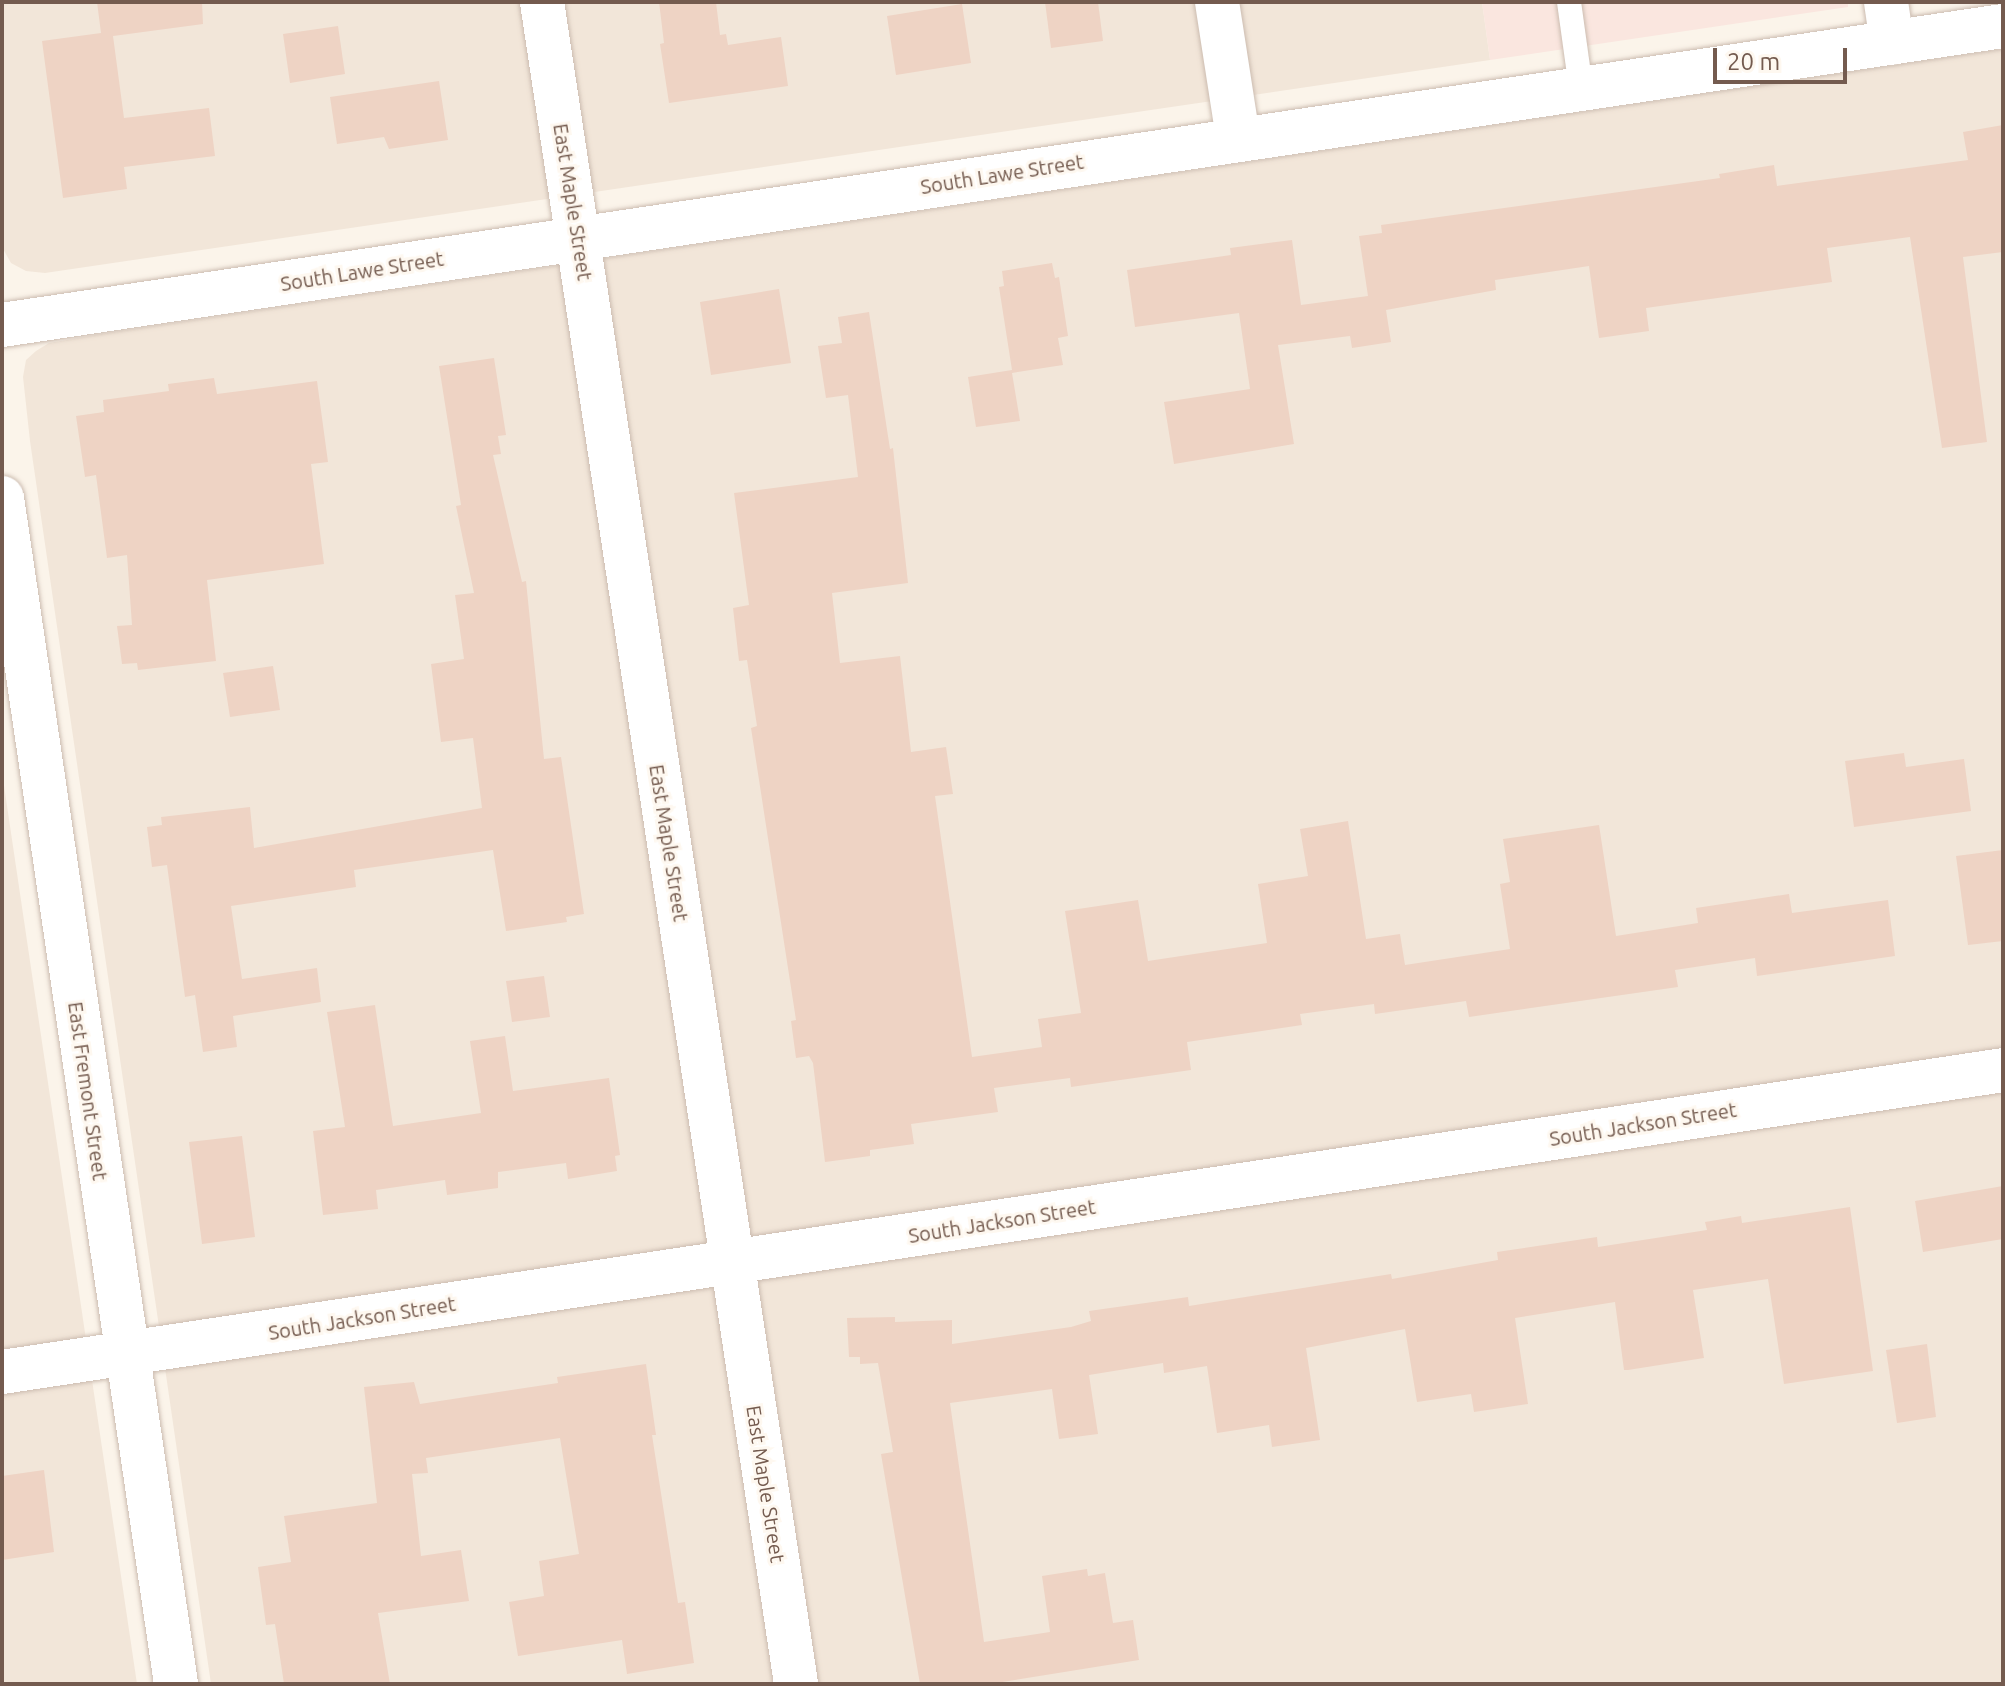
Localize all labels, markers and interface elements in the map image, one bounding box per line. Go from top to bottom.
scale bar [1717,32,1851,82]
text: 20 m [1727,48,1780,75]
street label: East Maple Street [549,122,597,282]
street label: South Lawe Street [919,149,1085,199]
street label: South Lawe Street [279,246,445,296]
street label: East Maple Street [645,763,693,923]
street label: East Fremont Street [64,1000,112,1182]
street label: South Jackson Street [1548,1097,1738,1151]
street label: South Jackson Street [907,1194,1097,1248]
street label: South Jackson Street [267,1291,457,1345]
street label: East Maple Street [742,1404,790,1564]

